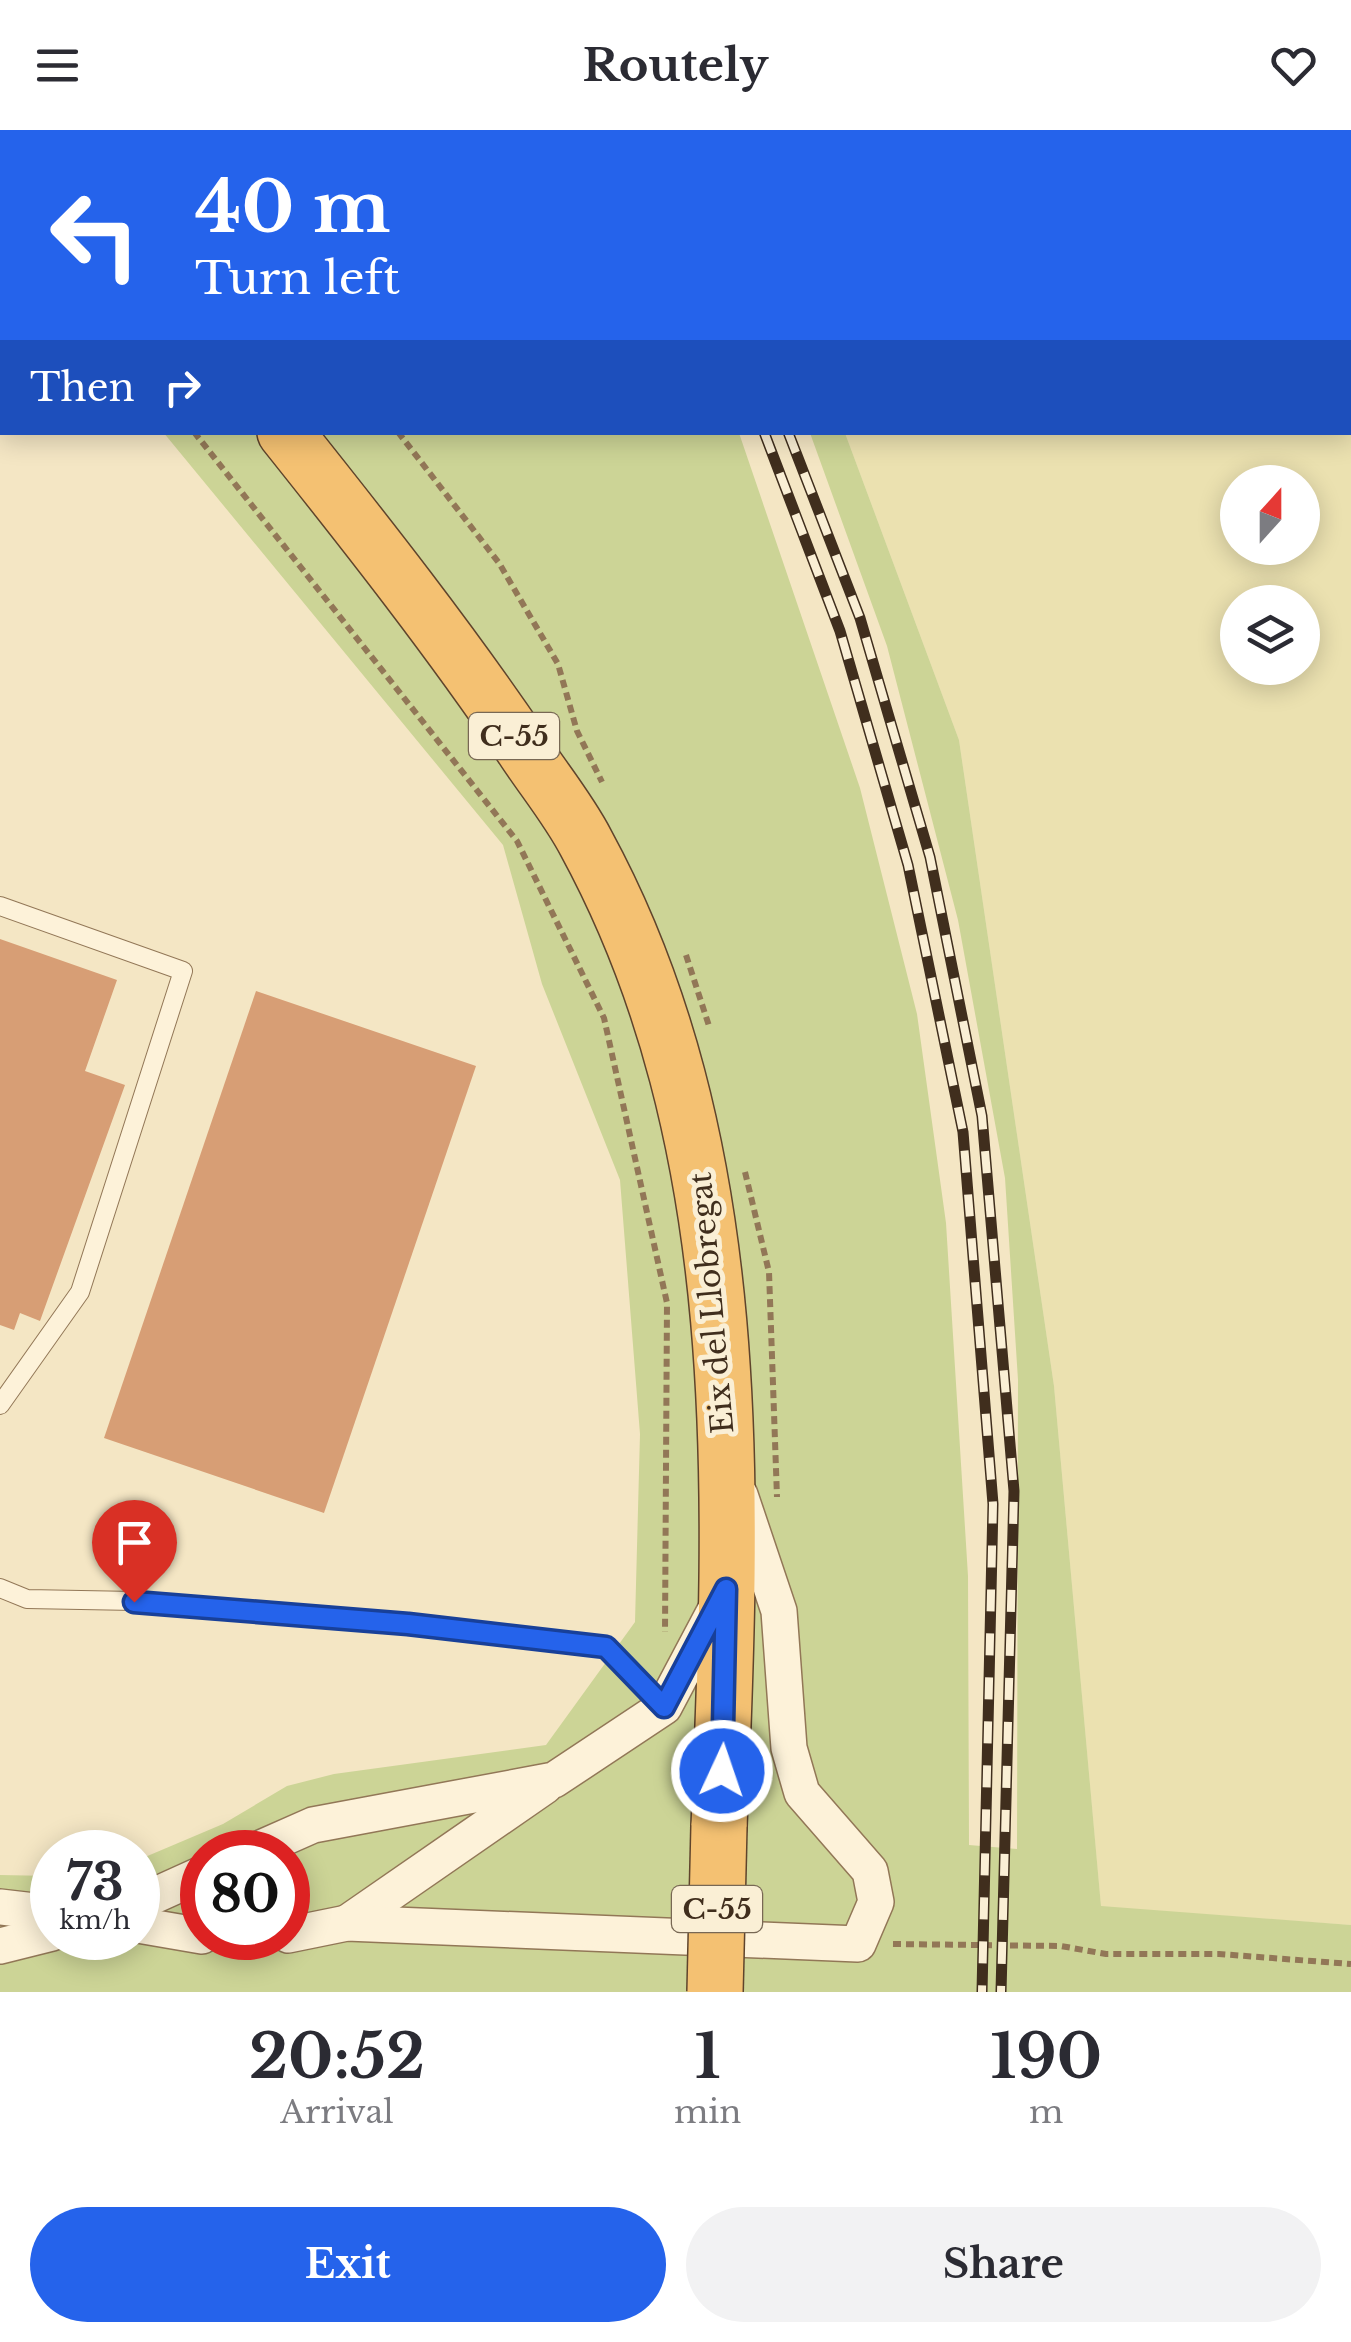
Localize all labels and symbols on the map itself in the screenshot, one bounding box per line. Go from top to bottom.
north arrow [1220,465,1320,565]
road number: C-55 [469,713,559,759]
street label: Eix del Llobregat [682,1170,741,1435]
pin [92,1500,177,1603]
position arrow [670,1719,774,1823]
speed limit sign: 80 [180,1830,310,1960]
road number: C-55 [672,1886,762,1932]

